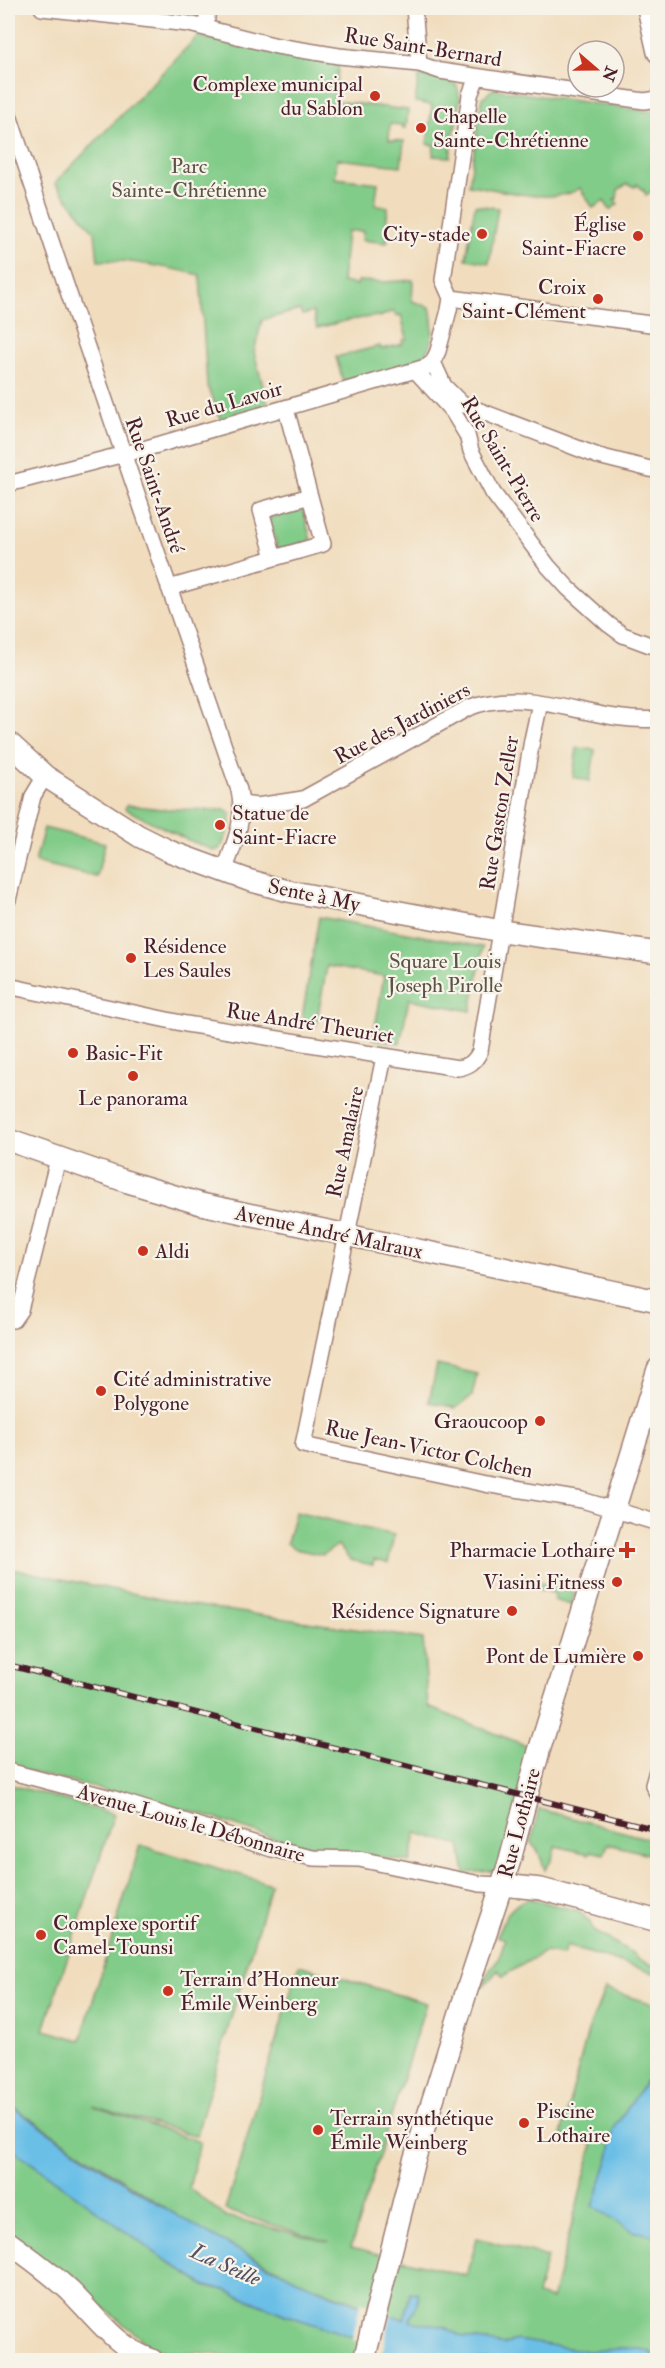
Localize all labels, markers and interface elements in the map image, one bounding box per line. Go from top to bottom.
street label: Rue Saint-Bernard [342,22,504,73]
north arrow [566,39,626,99]
text: N [597,63,621,85]
place label: Complexe municipal du Sablon [192,71,364,122]
marker: Complexe municipal du Sablon [368,89,382,103]
place label: Chapelle Sainte-Chrétienne [433,103,589,154]
marker: Chapelle Sainte-Chrétienne [414,121,428,135]
park label: Parc Sainte-Chrétienne [111,153,267,204]
place label: Église Saint-Fiacre [521,211,626,262]
place label: City-stade [383,221,470,248]
marker: City-stade [475,227,489,241]
marker: Église Saint-Fiacre [631,229,645,243]
place label: Croix Saint-Clément [462,274,587,325]
marker: Croix Saint-Clément [591,292,605,306]
street label: Rue du Lavoir [163,375,286,434]
street label: Rue Saint-Pierre [454,391,551,527]
street label: Rue Saint-André [119,414,191,557]
street label: Rue des Jardiniers [330,676,475,771]
street label: Rue Gaston Zeller [474,734,525,892]
place label: Statue de Saint-Fiacre [232,800,337,851]
marker: Statue de Saint-Fiacre [213,818,227,832]
street label: Sente à My [265,873,363,919]
place label: Résidence Les Saules [143,933,231,984]
park label: Square Louis Joseph Pirolle [386,948,503,999]
marker: Résidence Les Saules [124,951,138,965]
street label: Rue André Theuriet [224,997,396,1050]
place label: Basic-Fit [85,1040,163,1067]
marker: Basic-Fit [66,1046,80,1060]
marker: Le panorama [126,1069,140,1083]
street label: Rue Amalaire [321,1084,371,1200]
place label: Le panorama [78,1085,188,1112]
street label: Avenue André Malraux [231,1199,426,1266]
place label: Aldi [154,1238,190,1265]
marker: Aldi [136,1244,150,1258]
place label: Cité administrative Polygone [113,1366,272,1417]
marker: Cité administrative Polygone [94,1384,108,1398]
place label: Graoucoop [434,1408,528,1435]
street label: Rue Jean-Victor Colchen [323,1414,535,1485]
marker: Graoucoop [533,1414,547,1428]
place label: Pharmacie Lothaire [449,1537,615,1564]
marker: Pharmacie Lothaire [620,1543,634,1557]
place label: Viasini Fitness [483,1569,605,1596]
marker: Viasini Fitness [610,1575,624,1589]
place label: Résidence Signature [331,1598,500,1625]
marker: Résidence Signature [505,1604,519,1618]
place label: Pont de Lumière [486,1643,626,1670]
marker: Pont de Lumière [631,1649,645,1663]
street label: Rue Lothaire [492,1765,547,1881]
street label: Avenue Louis le Débonnaire [73,1778,308,1869]
place label: Complexe sportif Camel-Tounsi [53,1910,200,1961]
marker: Complexe sportif Camel-Tounsi [34,1928,48,1942]
place label: Terrain d'Honneur Émile Weinberg [180,1966,339,2017]
marker: Terrain d'Honneur Émile Weinberg [161,1984,175,1998]
place label: Piscine Lothaire [536,2098,610,2149]
place label: Terrain synthétique Émile Weinberg [330,2105,494,2156]
marker: Piscine Lothaire [517,2116,531,2130]
marker: Terrain synthétique Émile Weinberg [311,2123,325,2137]
water label: La Seille [185,2237,266,2293]

